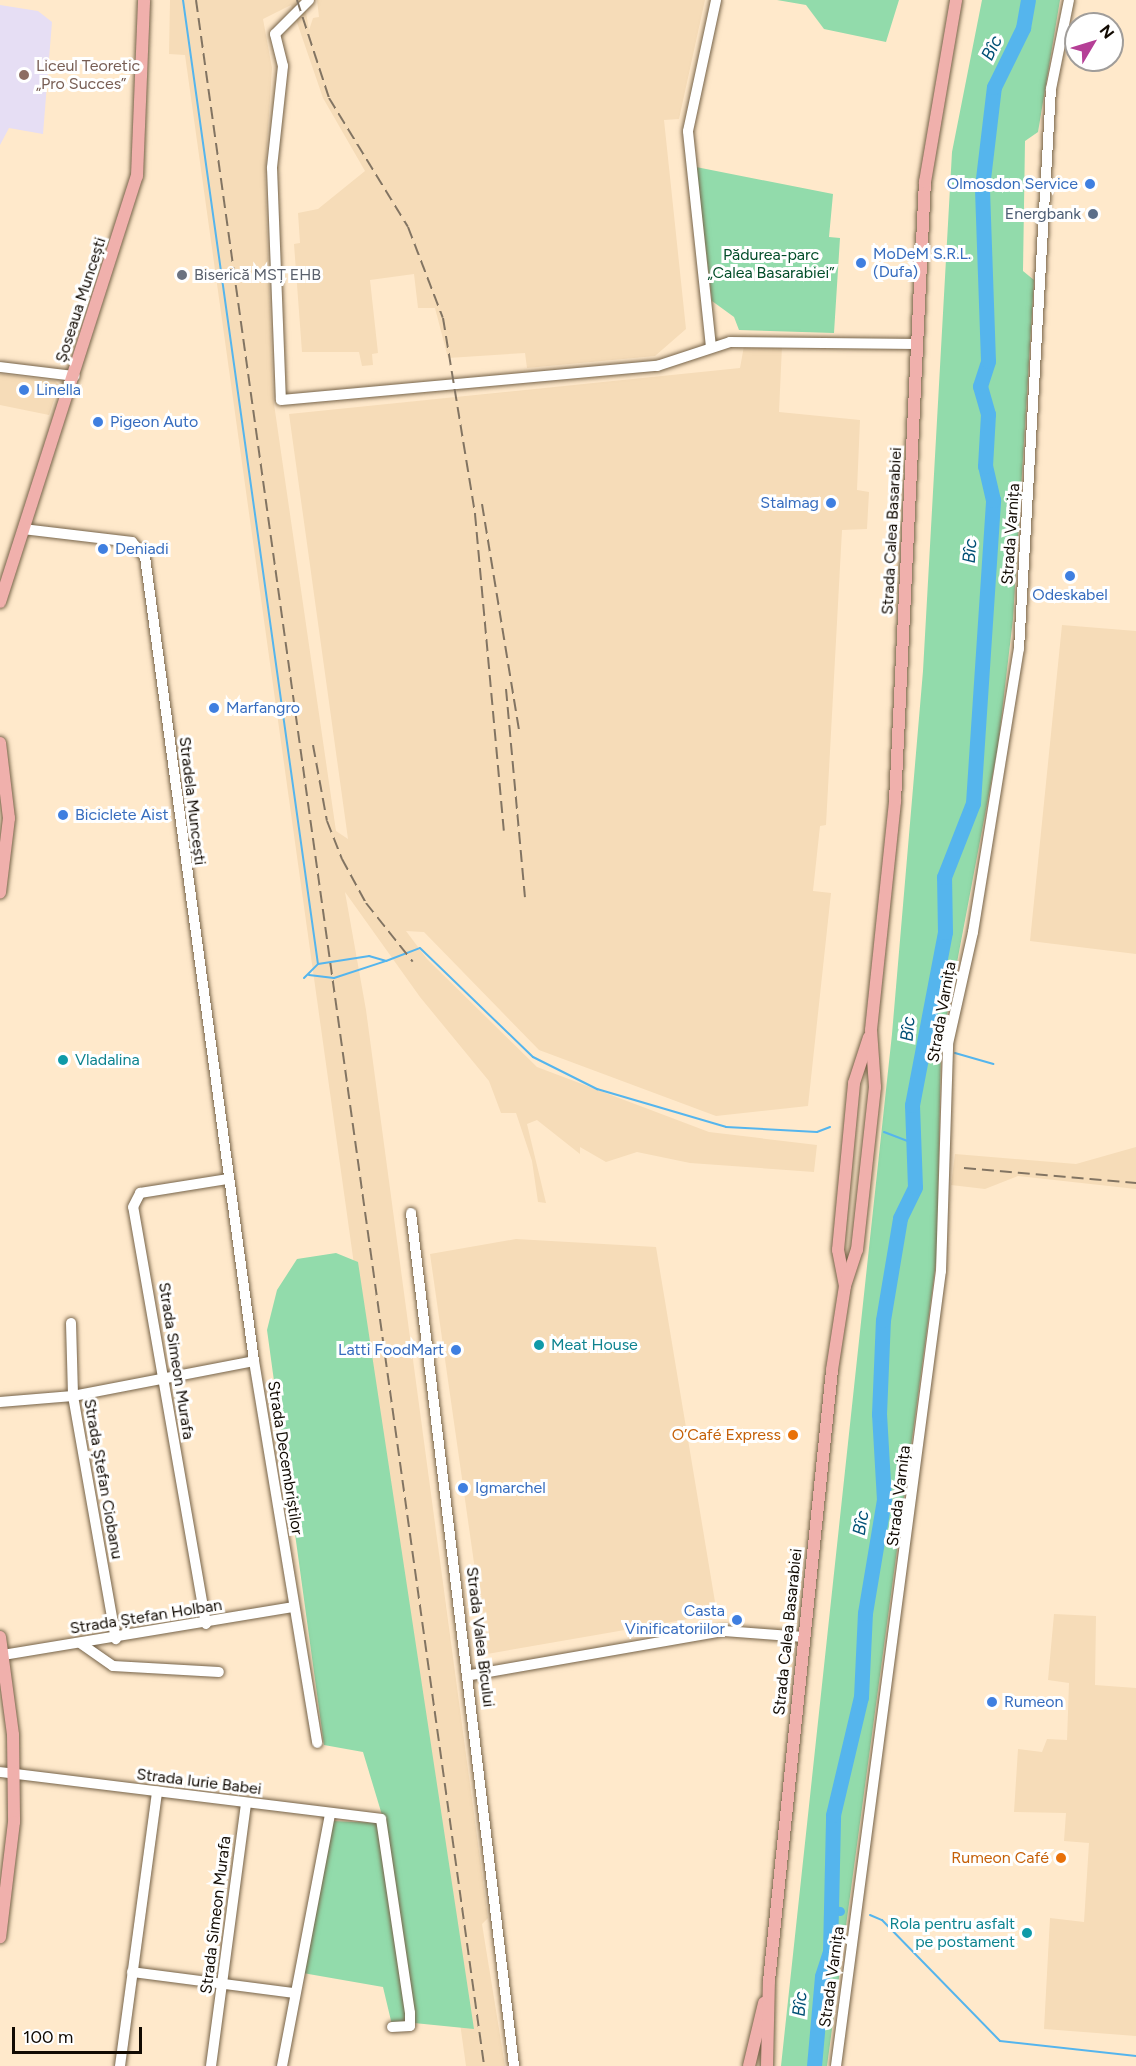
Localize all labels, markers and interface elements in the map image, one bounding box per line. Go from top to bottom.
north arrow [1064,12,1124,72]
text: N [1096,21,1118,43]
water label: Bîc [977,32,1007,64]
place label: Liceul Teoretic „Pro Succes” [36,56,140,94]
marker: Liceul Teoretic „Pro Succes” [17,68,31,82]
place label: Olmosdon Service [947,174,1078,194]
marker: Olmosdon Service [1083,177,1097,191]
place label: Energbank [1005,204,1081,224]
marker: Energbank [1086,207,1100,221]
street label: Șoseaua Muncești [52,235,110,365]
place label: MoDeM S.R.L. (Dufa) [873,244,971,282]
park label: Pădurea-parc „Calea Basarabiei” [707,245,835,283]
marker: MoDeM S.R.L. (Dufa) [854,256,868,270]
place label: Biserică MSȚ EHB [194,265,321,285]
marker: Biserică MSȚ EHB [175,268,189,282]
place label: Linella [36,380,81,400]
marker: Linella [17,383,31,397]
place label: Pigeon Auto [110,412,198,432]
marker: Pigeon Auto [91,415,105,429]
street label: Strada Calea Basarabiei [878,447,906,615]
street label: Strada Varnița [998,483,1024,585]
place label: Stalmag [760,493,819,513]
marker: Stalmag [824,496,838,510]
water label: Bîc [958,538,982,564]
place label: Deniadi [115,539,169,559]
marker: Deniadi [96,542,110,556]
marker: Odeskabel [1063,569,1077,583]
place label: Odeskabel [1032,585,1108,605]
place label: Marfangro [226,698,300,718]
marker: Marfangro [207,701,221,715]
street label: Stradela Muncești [175,736,209,866]
place label: Biciclete Aist [75,805,169,825]
marker: Biciclete Aist [56,808,70,822]
street label: Strada Varnița [924,960,960,1064]
water label: Bîc [896,1016,920,1042]
place label: Vladalina [75,1050,140,1070]
marker: Vladalina [56,1053,70,1067]
street label: Strada Simeon Murafa [154,1281,198,1441]
place label: Meat House [551,1335,638,1355]
marker: Meat House [532,1338,546,1352]
place label: Latti FoodMart [338,1340,444,1360]
marker: Latti FoodMart [449,1343,463,1357]
street label: Strada Decembriștilor [263,1380,307,1536]
street label: Strada Ștefan Ciobanu [79,1397,127,1561]
place label: O’Café Express [672,1425,781,1445]
marker: O’Café Express [786,1428,800,1442]
street label: Strada Varnița [883,1444,915,1548]
place label: Igmarchel [475,1478,546,1498]
marker: Igmarchel [456,1481,470,1495]
water label: Bîc [848,1509,874,1537]
street label: Strada Calea Basarabiei [770,1548,806,1716]
street label: Strada Valea Bîcului [462,1566,498,1708]
street label: Strada Ștefan Holban [69,1595,223,1639]
place label: Casta Vinificatoriilor [625,1601,725,1639]
marker: Casta Vinificatoriilor [730,1613,744,1627]
place label: Rumeon [1004,1692,1064,1712]
marker: Rumeon [985,1695,999,1709]
street label: Strada Iurie Babei [135,1765,263,1799]
street label: Strada Simeon Murafa [197,1835,235,1995]
place label: Rumeon Café [951,1848,1049,1868]
marker: Rumeon Café [1054,1851,1068,1865]
place label: Rola pentru asfalt pe postament [889,1914,1015,1952]
street label: Strada Varnița [815,1925,849,2029]
marker: Rola pentru asfalt pe postament [1020,1926,1034,1940]
water label: Bîc [788,1991,812,2017]
scale bar [15,2015,146,2053]
text: 100 m [23,2026,73,2048]

